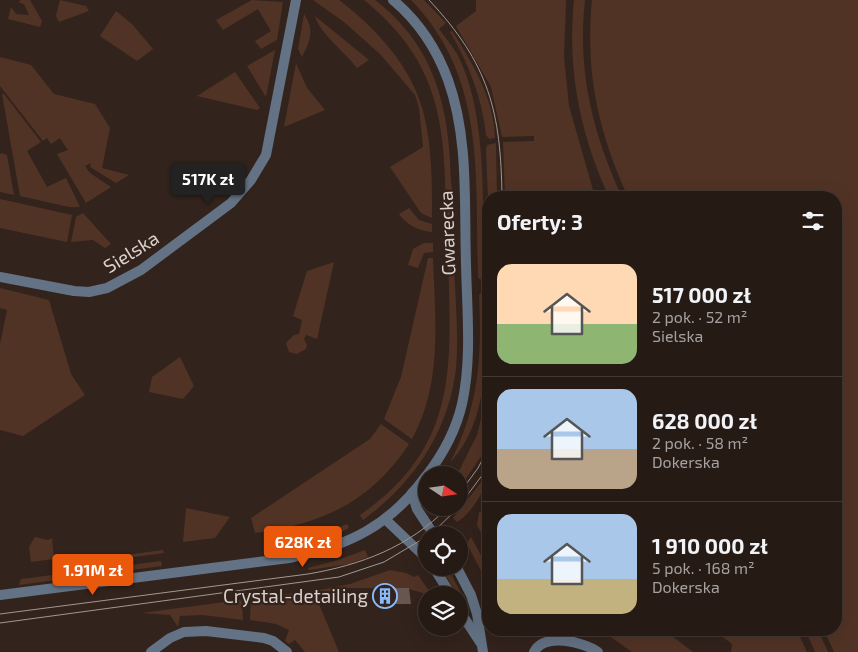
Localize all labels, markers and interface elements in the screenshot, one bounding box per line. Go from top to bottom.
pin: 517K zł [162,162,254,205]
text: 517K zł [182,169,234,188]
street label: Gwarecka [434,190,459,276]
icon: filters [799,207,827,235]
text: Oferty: 3 [497,209,583,234]
street label: Sielska [99,226,163,277]
text: 517 000 zł [652,282,751,307]
icon: home [537,284,597,344]
text: 2 pok. · 52 m² [652,307,747,326]
text: Sielska [652,326,703,345]
text: 628 000 zł [652,408,757,433]
icon: home [537,409,597,469]
text: 2 pok. · 58 m² [652,433,748,452]
text: Dokerska [652,452,720,471]
north arrow [418,466,468,516]
map controls [418,466,468,636]
pin: 628K zł [257,526,349,568]
button: locate [418,526,468,576]
text: 628K zł [275,532,331,551]
text: 1 910 000 zł [652,533,768,558]
icon: home [537,534,597,594]
pin: 1.91M zł [41,554,145,596]
text: 5 pok. · 168 m² [652,558,755,577]
text: 1.91M zł [63,560,123,579]
text: Dokerska [652,577,720,596]
building icon: Crystal-detailing [372,583,398,609]
place label: Crystal-detailing [223,584,368,607]
button: layers [418,586,468,636]

